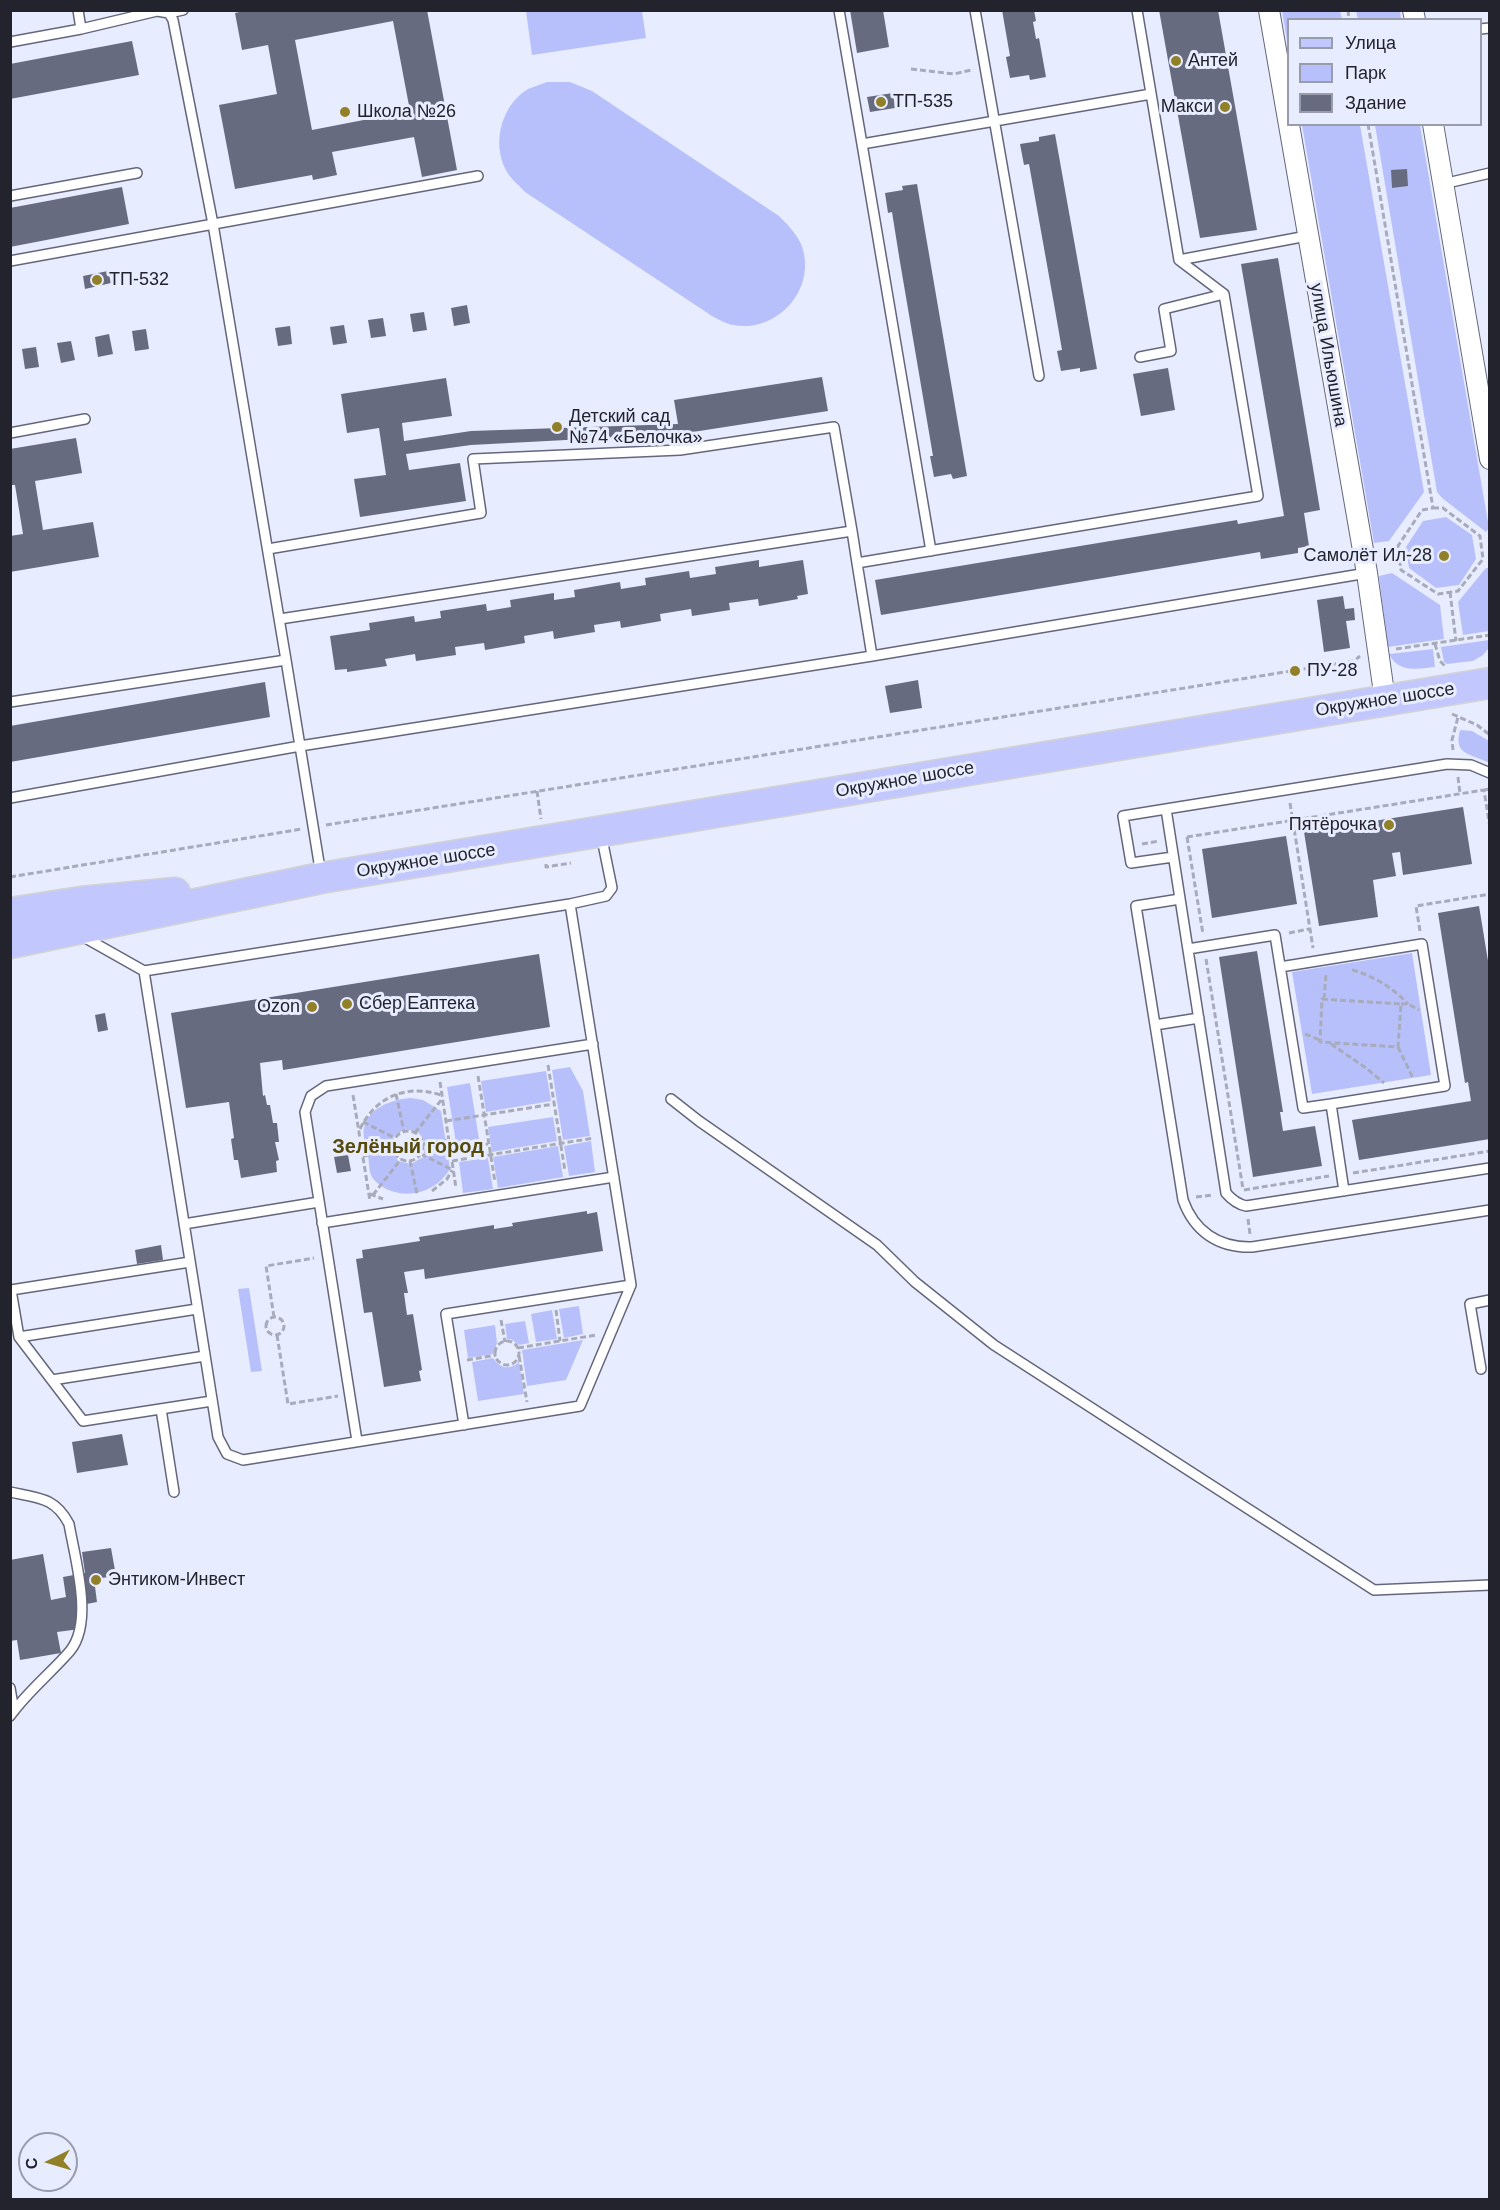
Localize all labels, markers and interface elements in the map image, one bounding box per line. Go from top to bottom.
legend [1287,18,1482,126]
text: Улица [1345,33,1396,53]
place label: Антей [1188,50,1238,72]
marker: Антей [1169,54,1183,68]
text: Парк [1345,63,1386,83]
place label: ТП-535 [893,91,953,113]
text: Здание [1345,93,1406,113]
marker: ТП-535 [874,95,888,109]
place label: Макси [1161,96,1213,118]
marker: Макси [1218,100,1232,114]
place label: Школа №26 [357,101,456,123]
marker: Школа №26 [338,105,352,119]
place label: ТП-532 [109,269,169,291]
marker: ТП-532 [90,273,104,287]
street label: улица Ильюшина [1305,282,1351,428]
place label: Детский сад №74 «Белочка» [569,406,703,448]
marker: Детский сад №74 «Белочка» [550,420,564,434]
place label: Самолёт Ил-28 [1304,545,1432,567]
marker: Самолёт Ил-28 [1437,549,1451,563]
place label: ПУ-28 [1307,660,1357,682]
marker: ПУ-28 [1288,664,1302,678]
street label: Окружное шоссе [1314,678,1456,722]
street label: Окружное шоссе [834,757,976,803]
place label: Пятёрочка [1289,814,1377,836]
marker: Пятёрочка [1382,818,1396,832]
street label: Окружное шоссе [355,839,497,883]
place label: Сбер Еаптека [359,993,475,1015]
place label: Ozon [257,996,300,1018]
marker: Сбер Еаптека [340,997,354,1011]
marker: Ozon [305,1000,319,1014]
district label: Зелёный город [332,1135,484,1159]
place label: Энтиком-Инвест [108,1569,245,1591]
marker: Энтиком-Инвест [89,1573,103,1587]
north arrow [18,2132,78,2192]
text: С [23,2157,41,2170]

